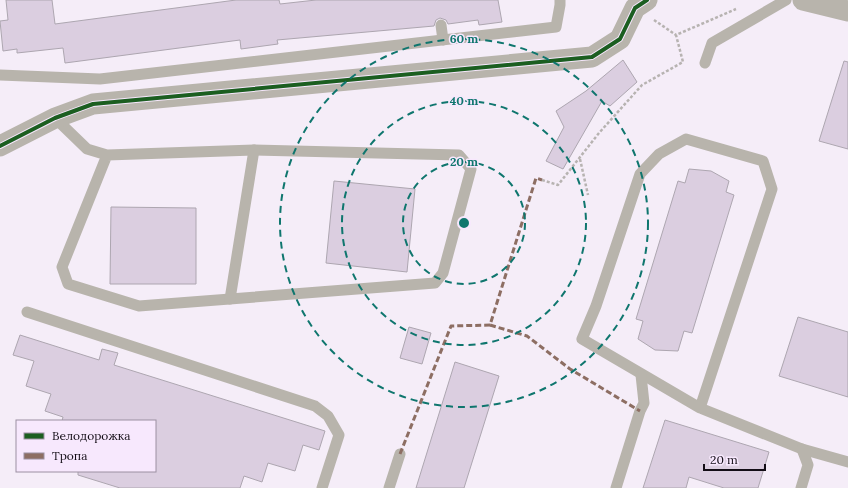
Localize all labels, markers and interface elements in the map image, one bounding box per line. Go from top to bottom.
text: 60 m [450,31,478,46]
text: 40 m [450,93,478,108]
text: 20 m [450,154,478,169]
centre of rings [457,216,471,230]
legend [16,420,156,472]
text: Велодорожка [52,428,130,443]
scale bar [704,446,765,472]
text: Тропа [52,448,87,463]
text: 20 m [710,452,738,467]

